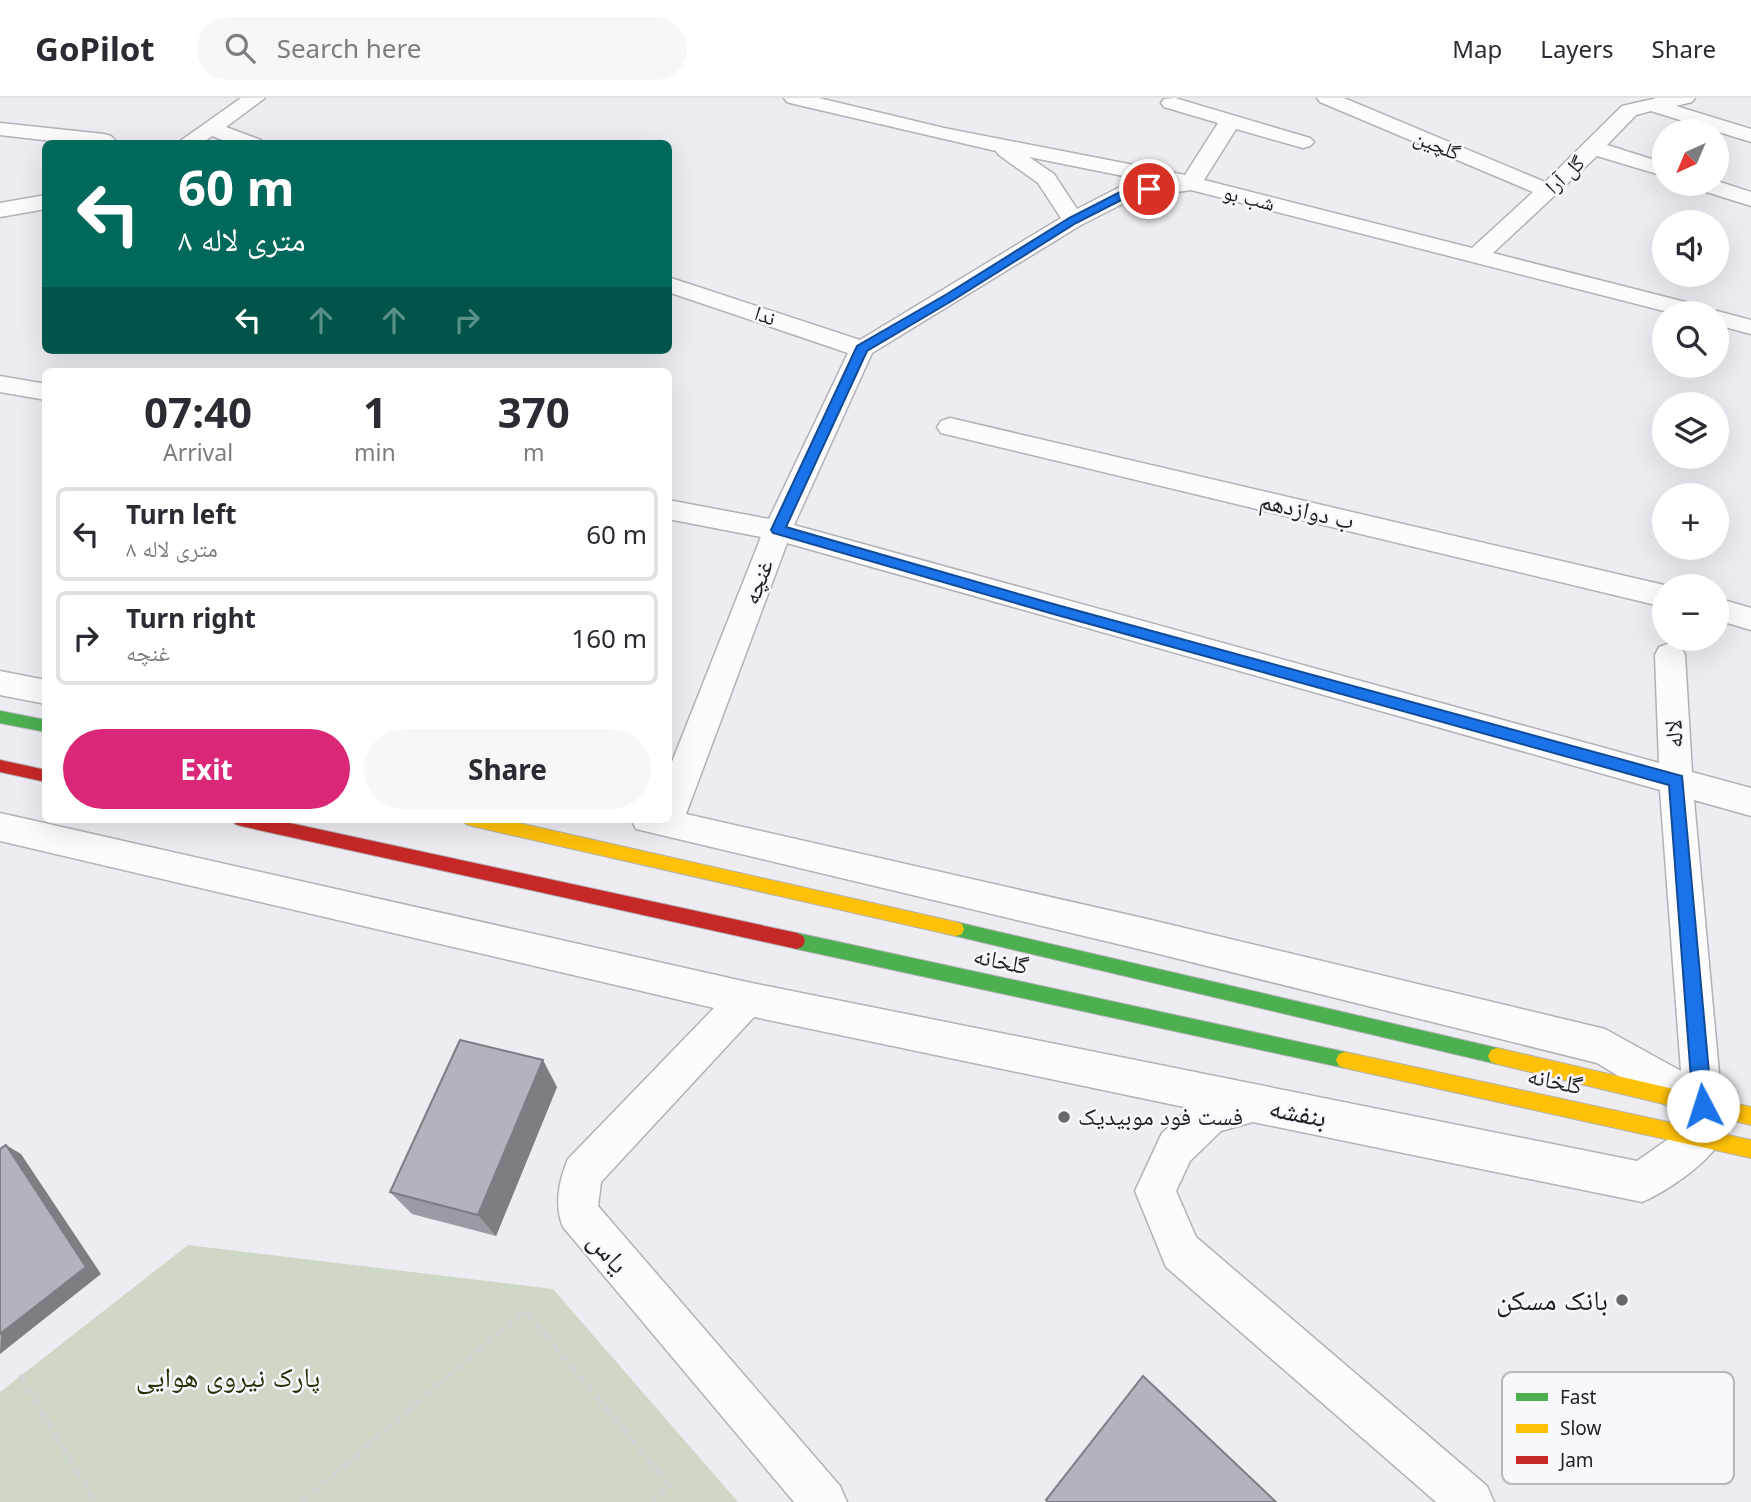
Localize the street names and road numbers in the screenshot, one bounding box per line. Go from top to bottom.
street label: گلچین [1410,122,1465,166]
street label: گل آرا [1538,149,1590,200]
street label: شب بو [1221,177,1278,217]
street label: ندا [751,298,780,332]
street label: ب دوازدهم [1257,483,1358,537]
street label: غنچه [733,554,780,609]
street label: لاله [1655,719,1690,749]
street label: گلخانه [971,938,1032,981]
street label: گلخانه [1525,1058,1586,1101]
street label: بنفشه [1266,1087,1330,1135]
street label: یاس [581,1222,639,1281]

